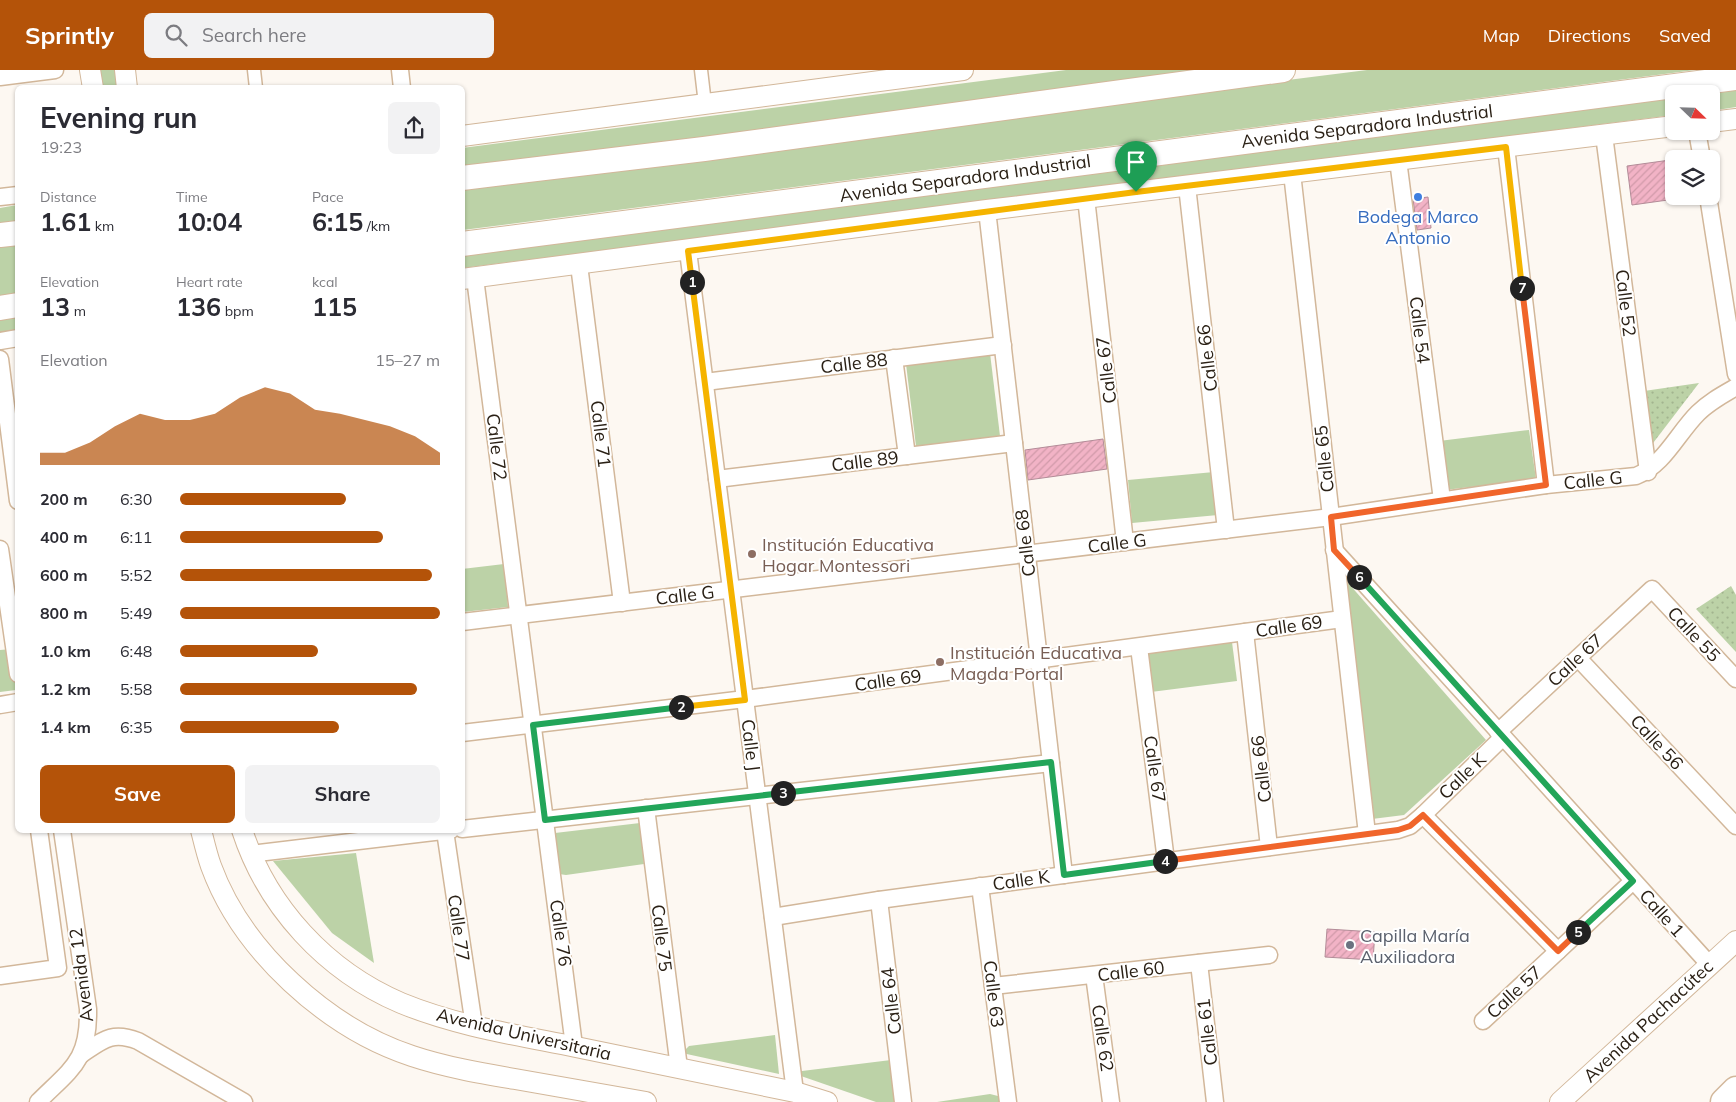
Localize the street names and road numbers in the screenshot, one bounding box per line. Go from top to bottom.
street label: Avenida Separadora Industrial [1240,99,1494,153]
street label: Avenida Separadora Industrial [838,149,1092,207]
street label: Calle 52 [1610,268,1642,338]
street label: Calle 54 [1404,295,1436,365]
street label: Calle 66 [1191,323,1223,393]
street label: Calle 67 [1090,335,1122,405]
street label: Calle 88 [819,347,889,379]
street label: Calle 71 [585,399,617,469]
street label: Calle 72 [481,412,513,482]
street label: Calle 65 [1309,424,1339,494]
street label: Calle 89 [830,445,900,477]
street label: Calle G [1562,465,1624,495]
street label: Calle 68 [1009,508,1041,578]
street label: Calle G [1086,528,1148,558]
street label: Calle G [654,580,716,610]
street label: Calle 55 [1663,601,1726,667]
street label: Calle 69 [1254,610,1324,642]
street label: Calle 67 [1542,629,1608,691]
street label: Calle 69 [853,664,923,696]
street label: Calle 56 [1626,709,1688,775]
street label: Calle J [736,718,766,772]
street label: Calle 67 [1139,734,1171,804]
street label: Calle 66 [1245,734,1277,804]
street label: Calle K [1433,747,1491,804]
street label: Calle K [991,865,1052,895]
street label: Calle 1 [1634,884,1690,942]
street label: Calle 77 [443,893,475,963]
street label: Calle 76 [545,898,577,968]
street label: Calle 75 [646,903,678,973]
street label: Avenida 12 [64,927,98,1023]
street label: Calle 60 [1096,955,1166,987]
street label: Avenida Pachacútec [1578,955,1718,1087]
street label: Calle 63 [978,959,1010,1029]
street label: Calle 57 [1481,961,1547,1023]
street label: Calle 64 [875,966,907,1036]
street label: Calle 61 [1191,997,1223,1067]
street label: Avenida Universitaria [434,1003,614,1065]
street label: Calle 62 [1087,1003,1119,1073]

